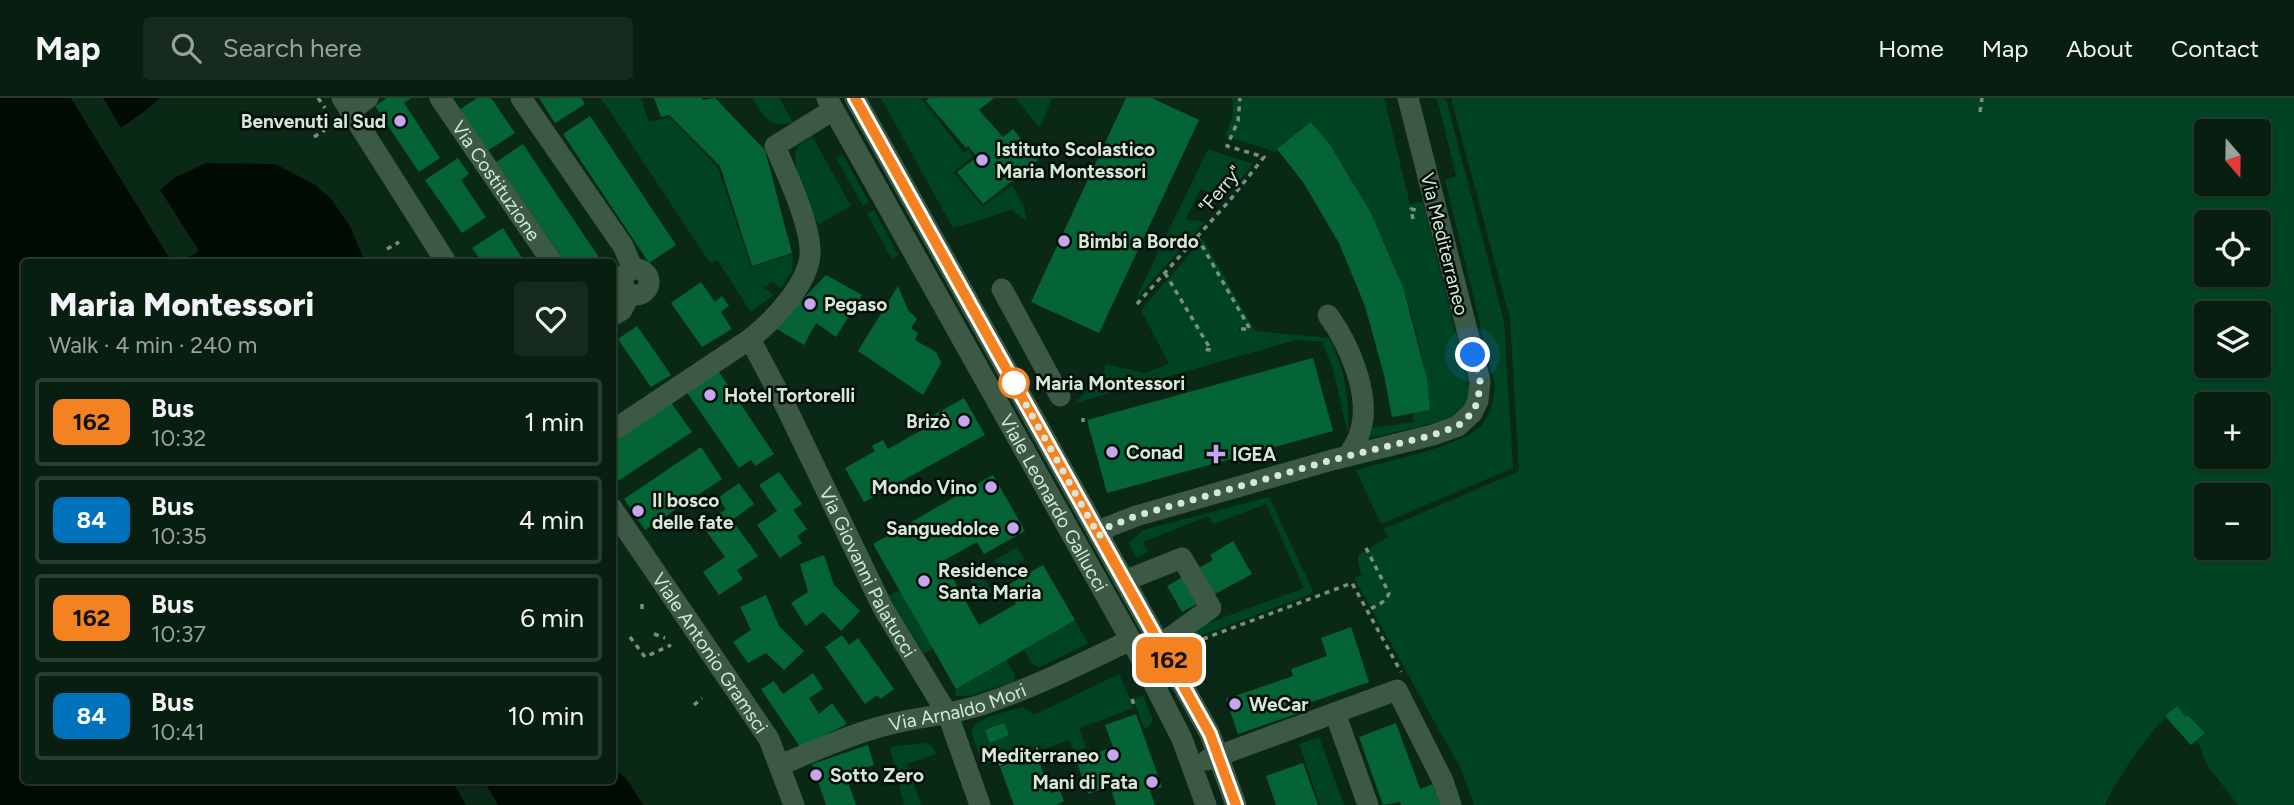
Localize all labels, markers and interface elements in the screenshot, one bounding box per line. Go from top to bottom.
search box [143,17,633,80]
text: Map [35,29,101,68]
icon: search [167,29,205,67]
text: Search here [223,32,362,64]
text: Home [1878,34,1944,63]
text: Map [1982,34,2028,63]
text: About [2066,34,2133,63]
text: Contact [2171,34,2259,63]
place label: Benvenuti al Sud [241,110,386,133]
marker: Benvenuti al Sud [392,113,408,129]
street label: Via Costituzione [447,116,545,245]
north arrow [2194,119,2272,196]
map controls [2194,119,2271,560]
place label: Istituto Scolastico Maria Montessori [996,138,1155,183]
marker: Istituto Scolastico Maria Montessori [974,152,990,168]
street label: "Ferry" [1194,161,1247,218]
street label: Via Mediterraneo [1416,171,1473,318]
button: locate [2194,210,2271,287]
place label: Bimbi a Bordo [1078,230,1199,253]
marker: Bimbi a Bordo [1056,233,1072,249]
button: heart [514,282,588,356]
text: Maria Montessori [49,285,314,324]
place label: Pegaso [824,293,887,316]
marker: Pegaso [802,296,818,312]
button: layers [2194,301,2271,378]
text: Walk · 4 min · 240 m [49,331,257,359]
your location [1455,337,1490,372]
marker: Maria Montessori [999,368,1029,398]
place label: Maria Montessori [1035,372,1185,395]
place label: Hotel Tortorelli [724,384,855,407]
marker: Hotel Tortorelli [702,387,718,403]
text: Bus [151,392,194,424]
button: + [2194,392,2271,469]
text: 1 min [524,406,584,438]
text: 162 [73,407,110,436]
place label: Brizò [906,410,950,433]
street label: Viale Leonardo Gallucci [995,410,1112,596]
marker: Brizò [956,413,972,429]
text: 10:32 [151,424,206,452]
place label: Conad [1126,441,1183,464]
place label: IGEA [1232,443,1277,466]
marker: Conad [1104,444,1120,460]
marker: IGEA [1206,444,1226,464]
place label: Mondo Vino [871,476,977,499]
marker: Mondo Vino [983,479,999,495]
street label: Via Giovanni Palatucci [814,483,921,661]
button: − [2194,483,2271,560]
place label: Il bosco delle fate [652,489,734,534]
text: Bus [151,490,194,522]
marker: Il bosco delle fate [630,503,646,519]
text: 4 min [519,504,584,536]
text: 84 [77,505,106,534]
place label: Sanguedolce [886,517,999,540]
marker: Sanguedolce [1005,520,1021,536]
text: 10:35 [151,522,207,550]
place label: Residence Santa Maria [938,559,1041,604]
street label: Viale Antonio Gramsci [647,568,773,738]
marker: Residence Santa Maria [916,573,932,589]
text: Bus [151,588,194,620]
text: 6 min [520,602,584,634]
text: 162 [73,603,110,632]
text: 10:37 [151,620,206,648]
line badge: 162 [1129,637,1209,683]
text: 162 [1150,645,1188,674]
street label: Via Arnaldo Mori [887,679,1029,736]
text: Bus [151,686,194,718]
place label: WeCar [1249,693,1309,716]
marker: WeCar [1227,696,1243,712]
text: 10 min [508,700,584,732]
text: 84 [77,701,106,730]
text: 10:41 [151,718,205,746]
place label: Mediterraneo [981,744,1099,767]
marker: Mediterraneo [1105,747,1121,763]
place label: Sotto Zero [830,764,924,787]
marker: Sotto Zero [808,767,824,783]
place label: Mani di Fata [1032,771,1138,794]
marker: Mani di Fata [1144,774,1160,790]

